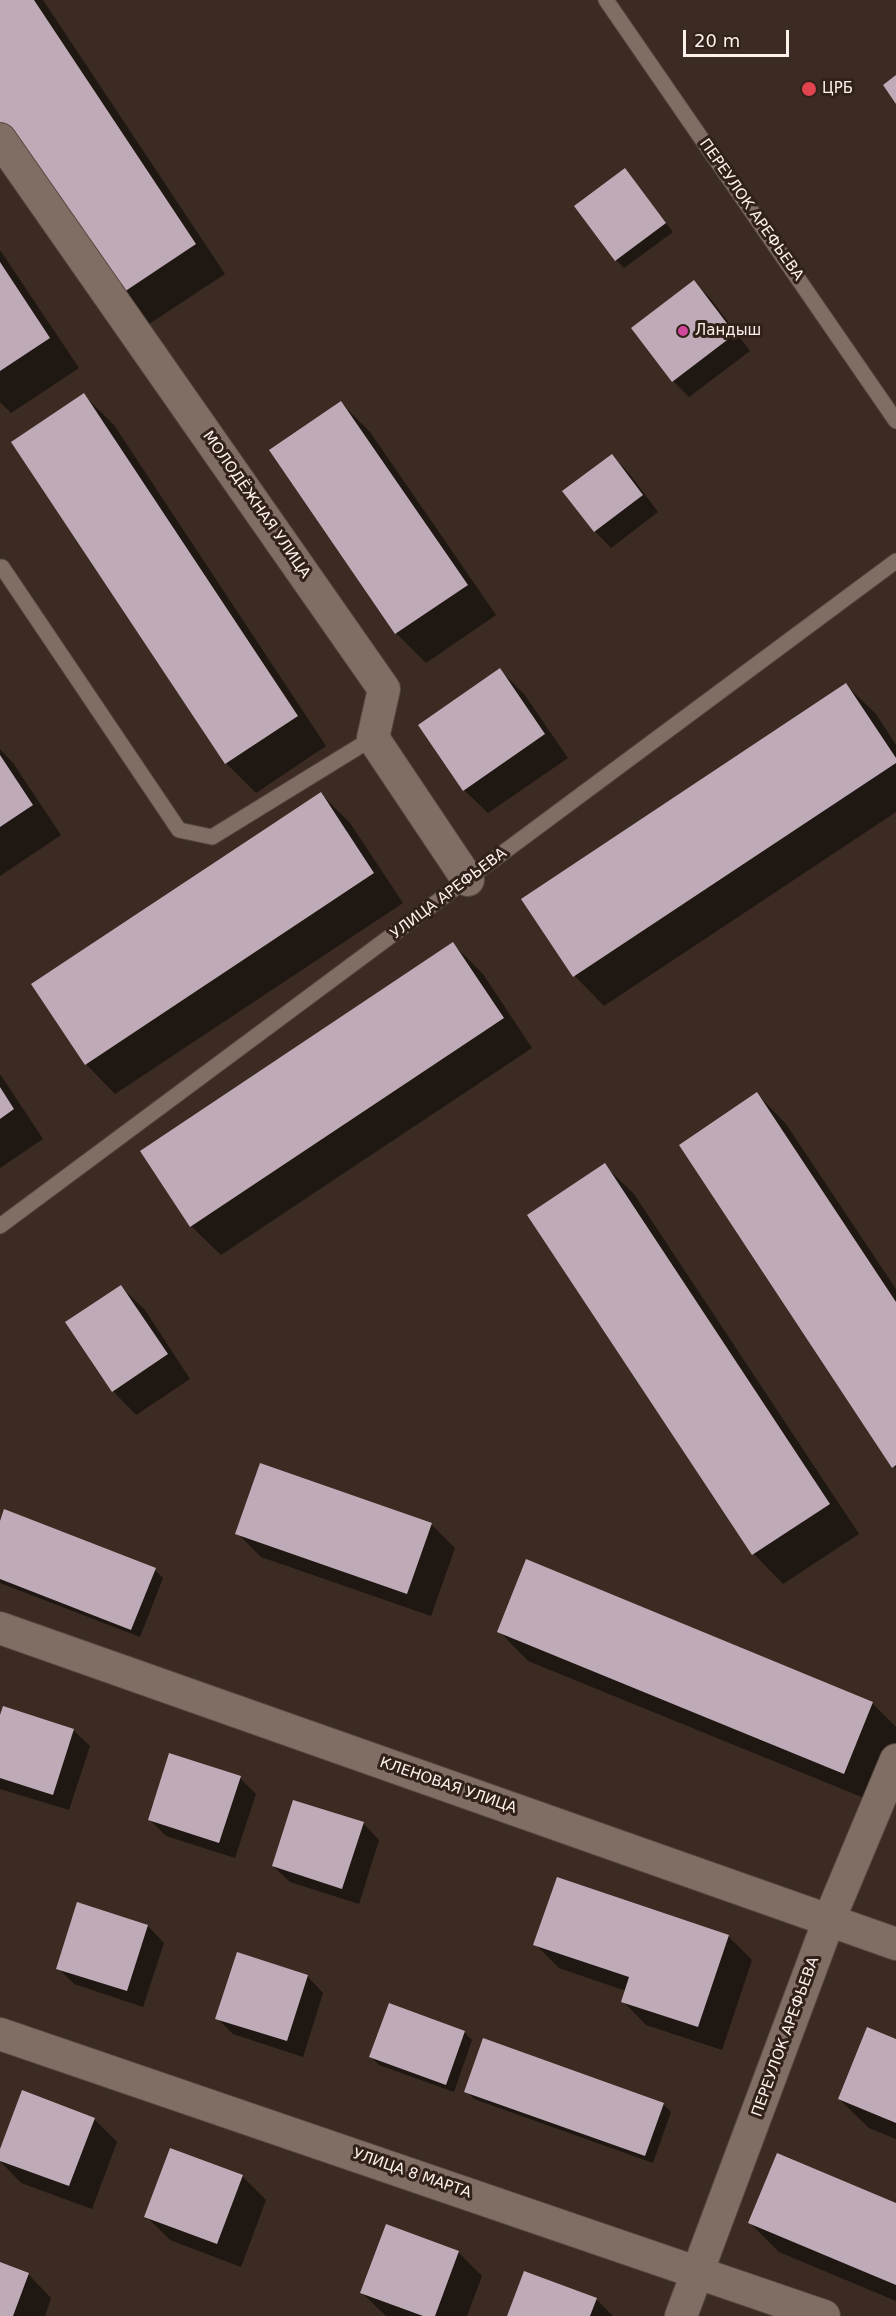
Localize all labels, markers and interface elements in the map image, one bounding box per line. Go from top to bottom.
scale bar [686,18,792,56]
text: 20 m [694,30,740,51]
marker: ЦРБ [800,80,818,98]
place label: ЦРБ [822,80,853,98]
street label: ПЕРЕУЛОК АРЕФЬЕВА [695,136,807,284]
place label: Ландыш [695,322,761,340]
marker: Ландыш [676,324,690,338]
street label: МОЛОДЁЖНАЯ УЛИЦА [198,428,314,582]
street label: УЛИЦА АРЕФЬЕВА [388,845,510,943]
street label: КЛЕНОВАЯ УЛИЦА [377,1754,519,1818]
street label: ПЕРЕУЛОК АРЕФЬЕВА [749,1955,823,2119]
street label: УЛИЦА 8 МАРТА [350,2145,474,2203]

